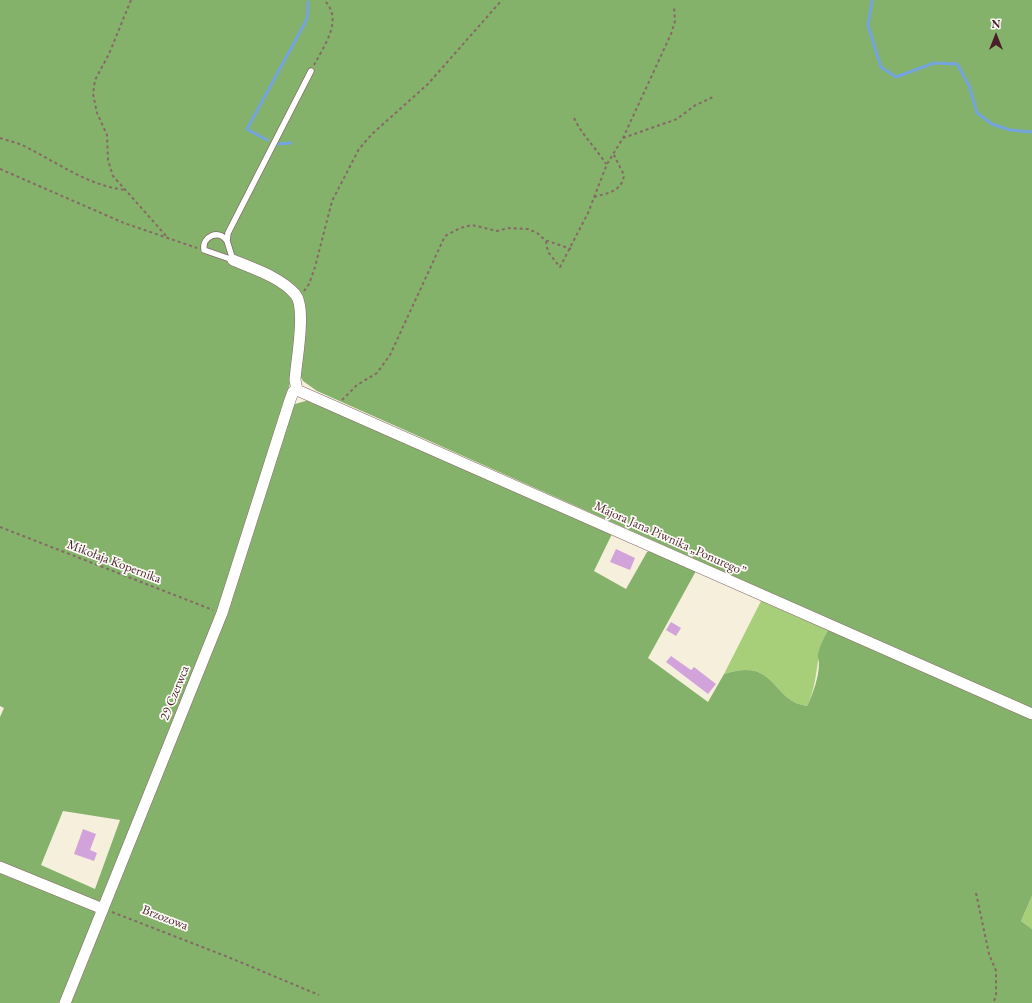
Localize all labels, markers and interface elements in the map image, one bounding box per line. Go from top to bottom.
north arrow [976,16,1016,56]
text: N [992,17,1000,31]
street label: Majora Jana Piwnika „Ponurego” [592,498,748,580]
street label: Mikołaja Kopernika [65,537,163,587]
street label: 29 Czerwca [157,663,193,723]
street label: Brzozowa [140,902,190,934]

